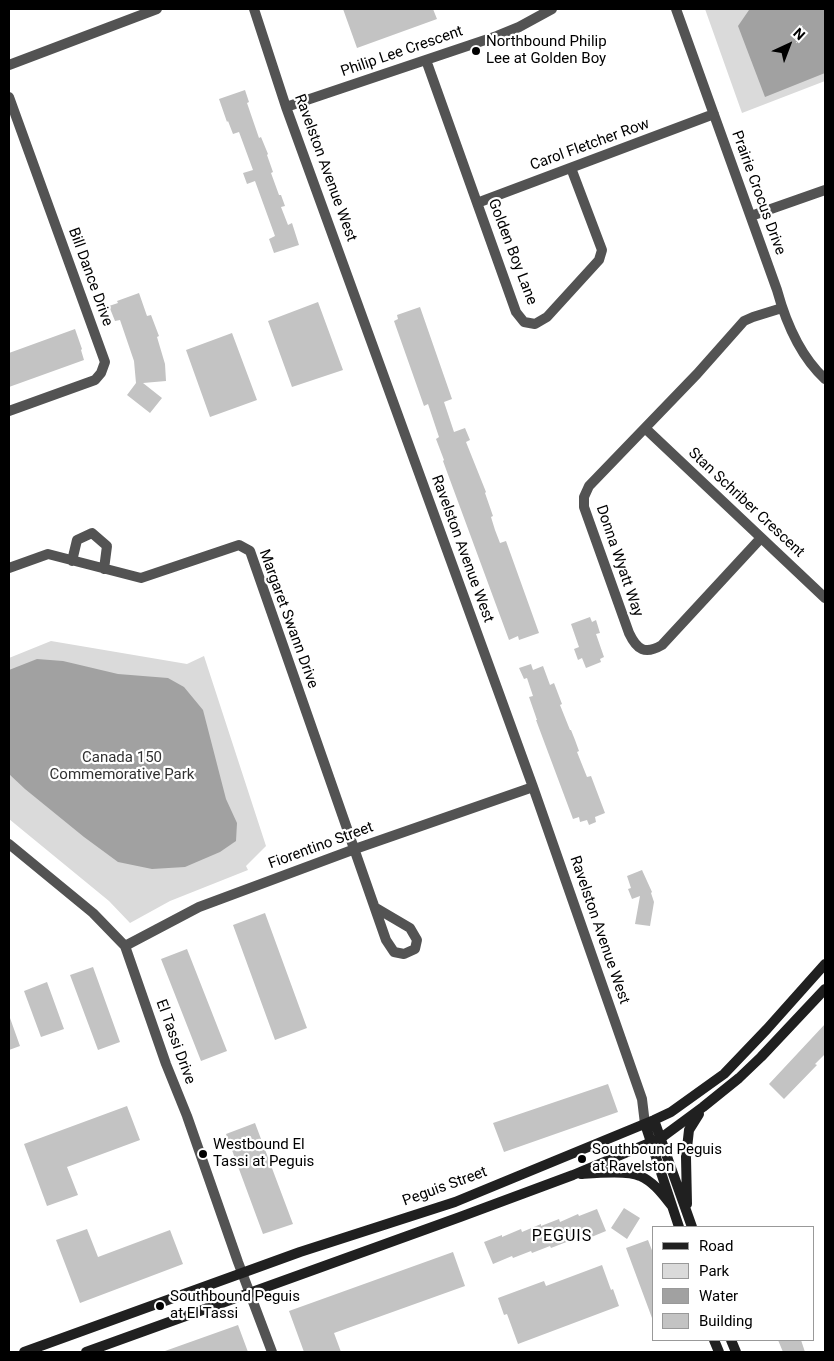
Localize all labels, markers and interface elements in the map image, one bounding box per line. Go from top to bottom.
north arrow [764,20,814,70]
street label: Philip Lee Crescent [339,23,465,81]
text: N [790,25,808,43]
place label: Northbound Philip Lee at Golden Boy [486,33,607,68]
marker: Northbound Philip Lee at Golden Boy [470,45,482,57]
street label: Ravelston Avenue West [290,92,360,244]
street label: Carol Fletcher Row [528,115,652,175]
street label: Prairie Crocus Drive [727,128,789,258]
street label: Golden Boy Lane [484,197,540,307]
street label: Bill Dance Drive [64,225,116,329]
street label: Stan Schriber Crescent [684,444,808,562]
street label: Ravelston Avenue West [427,473,497,625]
street label: Donna Wyatt Way [591,503,647,619]
street label: Margaret Swann Drive [254,547,322,691]
park label: Canada 150 Commemorative Park [50,749,194,784]
street label: Fiorentino Street [266,819,376,873]
street label: Ravelston Avenue West [565,854,633,1006]
street label: El Tassi Drive [151,997,199,1087]
place label: Westbound El Tassi at Peguis [213,1136,314,1171]
place label: Southbound Peguis at Ravelston [592,1141,722,1176]
marker: Westbound El Tassi at Peguis [197,1148,209,1160]
marker: Southbound Peguis at Ravelston [576,1153,588,1165]
street label: Peguis Street [400,1163,490,1211]
legend [652,1226,814,1341]
district label: PEGUIS [531,1227,593,1247]
text: Road [699,1237,733,1255]
text: Park [699,1262,729,1280]
text: Water [699,1287,738,1305]
place label: Southbound Peguis at El Tassi [170,1288,300,1323]
marker: Southbound Peguis at El Tassi [154,1300,166,1312]
text: Building [699,1312,753,1330]

